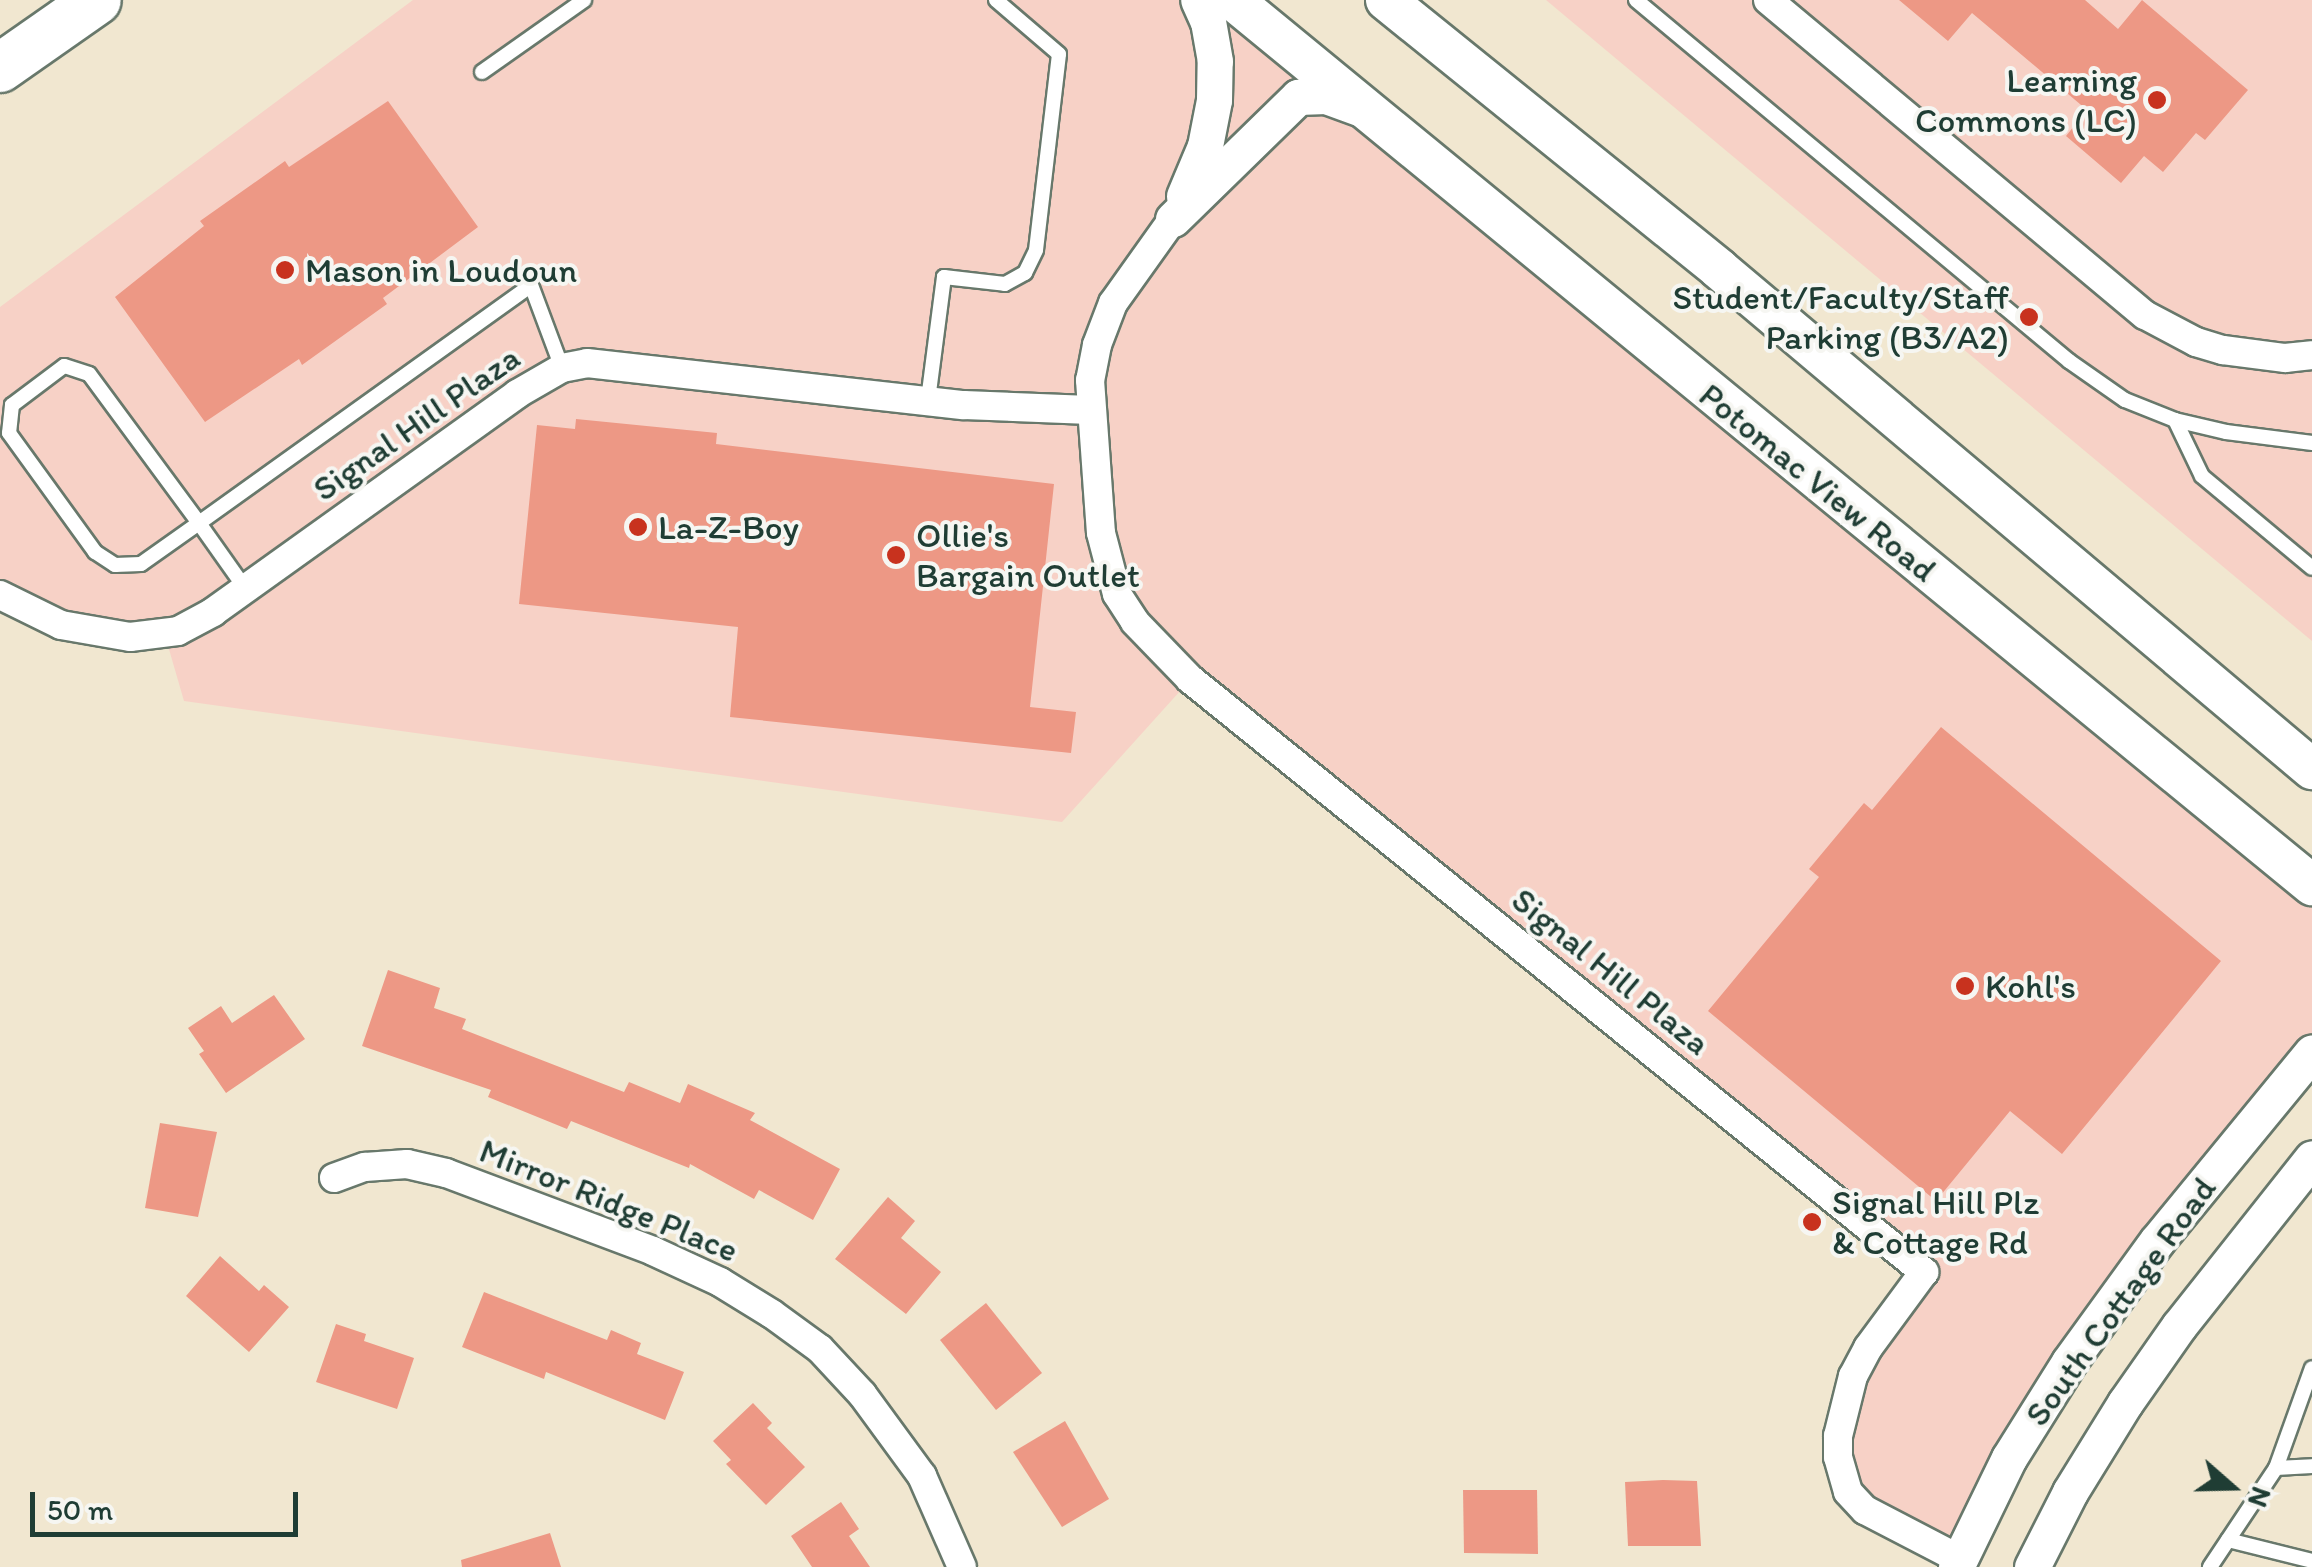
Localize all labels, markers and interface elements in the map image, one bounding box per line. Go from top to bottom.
place label: Learning Commons (LC) [1915,59,2137,141]
marker: Learning Commons (LC) [2146,89,2168,111]
place label: Mason in Loudoun [305,249,577,291]
marker: Mason in Loudoun [274,259,296,281]
place label: Student/Faculty/Staff Parking (B3/A2) [1672,276,2009,358]
marker: Student/Faculty/Staff Parking (B3/A2) [2018,306,2040,328]
street label: Signal Hill Plaza [305,336,527,510]
street label: Potomac View Road [1691,374,1945,590]
place label: La-Z-Boy [658,506,799,548]
place label: Ollie's Bargain Outlet [916,514,1140,596]
marker: La-Z-Boy [627,516,649,538]
marker: Ollie's Bargain Outlet [885,544,907,566]
street label: Signal Hill Plaza [1504,878,1718,1064]
place label: Kohl's [1985,965,2076,1007]
marker: Kohl's [1954,975,1976,997]
street label: Mirror Ridge Place [473,1129,745,1271]
street label: South Cottage Road [2016,1169,2224,1433]
place label: Signal Hill Plz & Cottage Rd [1832,1181,2039,1263]
marker: Signal Hill Plz & Cottage Rd [1801,1211,1823,1233]
north arrow [2182,1437,2282,1537]
scale bar [35,1472,302,1534]
text: N [2241,1483,2279,1512]
text: 50 m [47,1491,113,1528]

